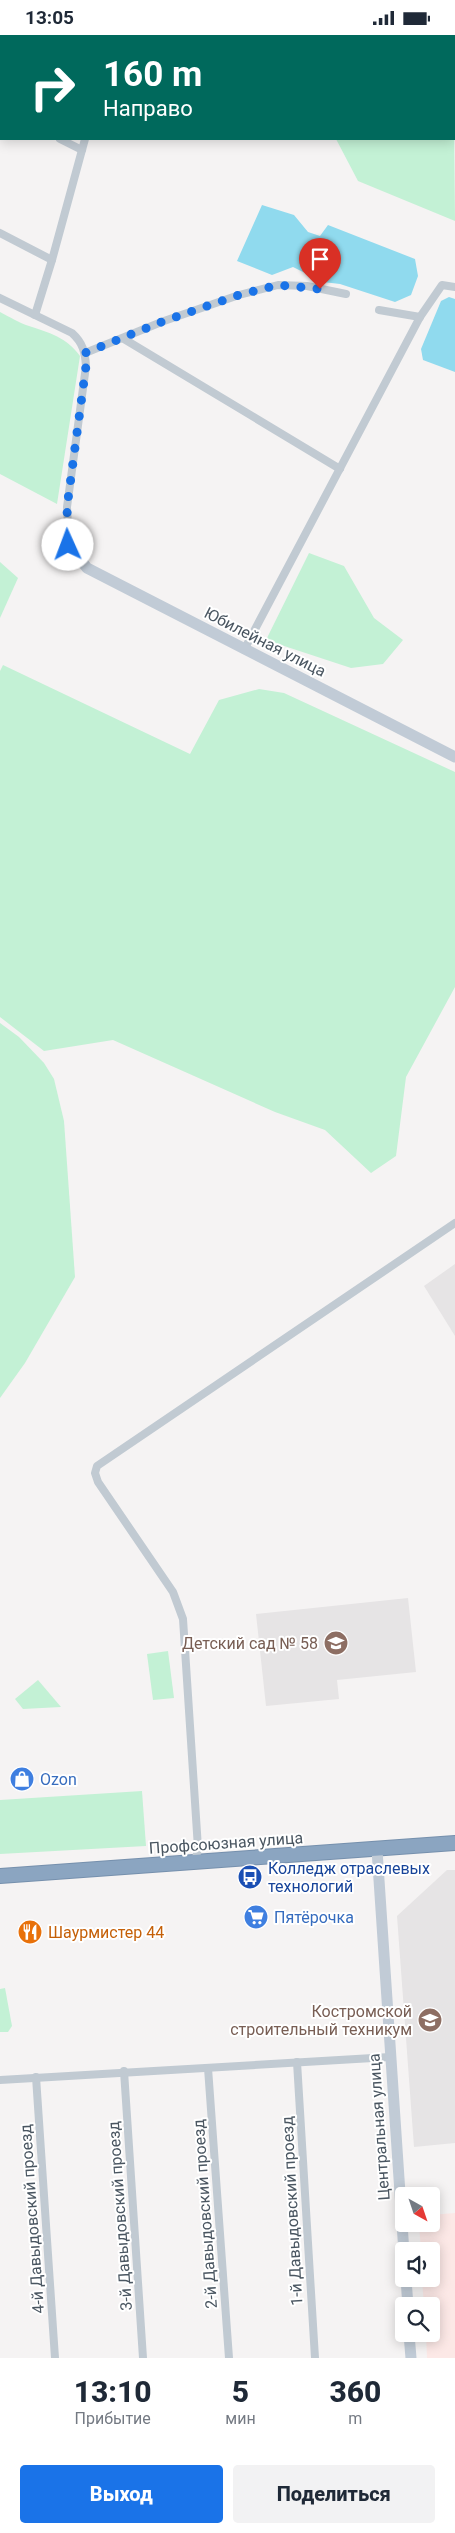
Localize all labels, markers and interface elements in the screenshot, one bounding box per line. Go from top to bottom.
text: 13:05 [25,6,74,29]
text: 160 m [103,54,202,95]
icon: right [20,55,85,120]
text: Направо [103,96,193,121]
pin [299,238,341,289]
icon: arrive [306,245,334,273]
position arrow [41,518,93,570]
street label: Юбилейная улица [201,603,329,681]
school or university icon: Детский сад № 58 [323,1630,349,1656]
place label: Детский сад № 58 [182,1634,318,1653]
shop icon: Ozon [9,1766,35,1792]
place label: Ozon [40,1770,77,1789]
street label: Профсоюзная улица [148,1828,304,1858]
place label: Колледж отраслевых технологий [268,1859,430,1896]
bus stop icon: Колледж отраслевых технологий [237,1864,263,1890]
supermarket icon: Пятёрочка [243,1904,269,1930]
place label: Пятёрочка [274,1908,354,1927]
restaurant icon: Шаурмистер 44 [17,1919,43,1945]
place label: Шаурмистер 44 [48,1923,164,1942]
place label: Костромской строительный техникум [230,2002,412,2039]
school or university icon: Костромской строительный техникум [417,2007,443,2033]
street label: Центральная улица [364,2053,394,2201]
street label: 1-й Давыдовский проезд [278,2115,306,2306]
street label: 2-й Давыдовский проезд [189,2118,221,2309]
street label: 3-й Давыдовский проезд [104,2120,136,2311]
street label: 4-й Давыдовский проезд [16,2123,48,2314]
north arrow [395,2187,440,2233]
map controls [395,2187,440,2342]
button: sound [395,2242,440,2287]
button: search [395,2297,440,2342]
text: 13:10 [74,2374,152,2409]
text: 5 [232,2374,249,2409]
text: 360 [329,2374,381,2409]
text: Прибытие [75,2409,151,2428]
text: мин [225,2409,256,2428]
text: m [348,2409,362,2428]
button: Выход [20,2465,223,2523]
button: Поделиться [233,2465,435,2523]

